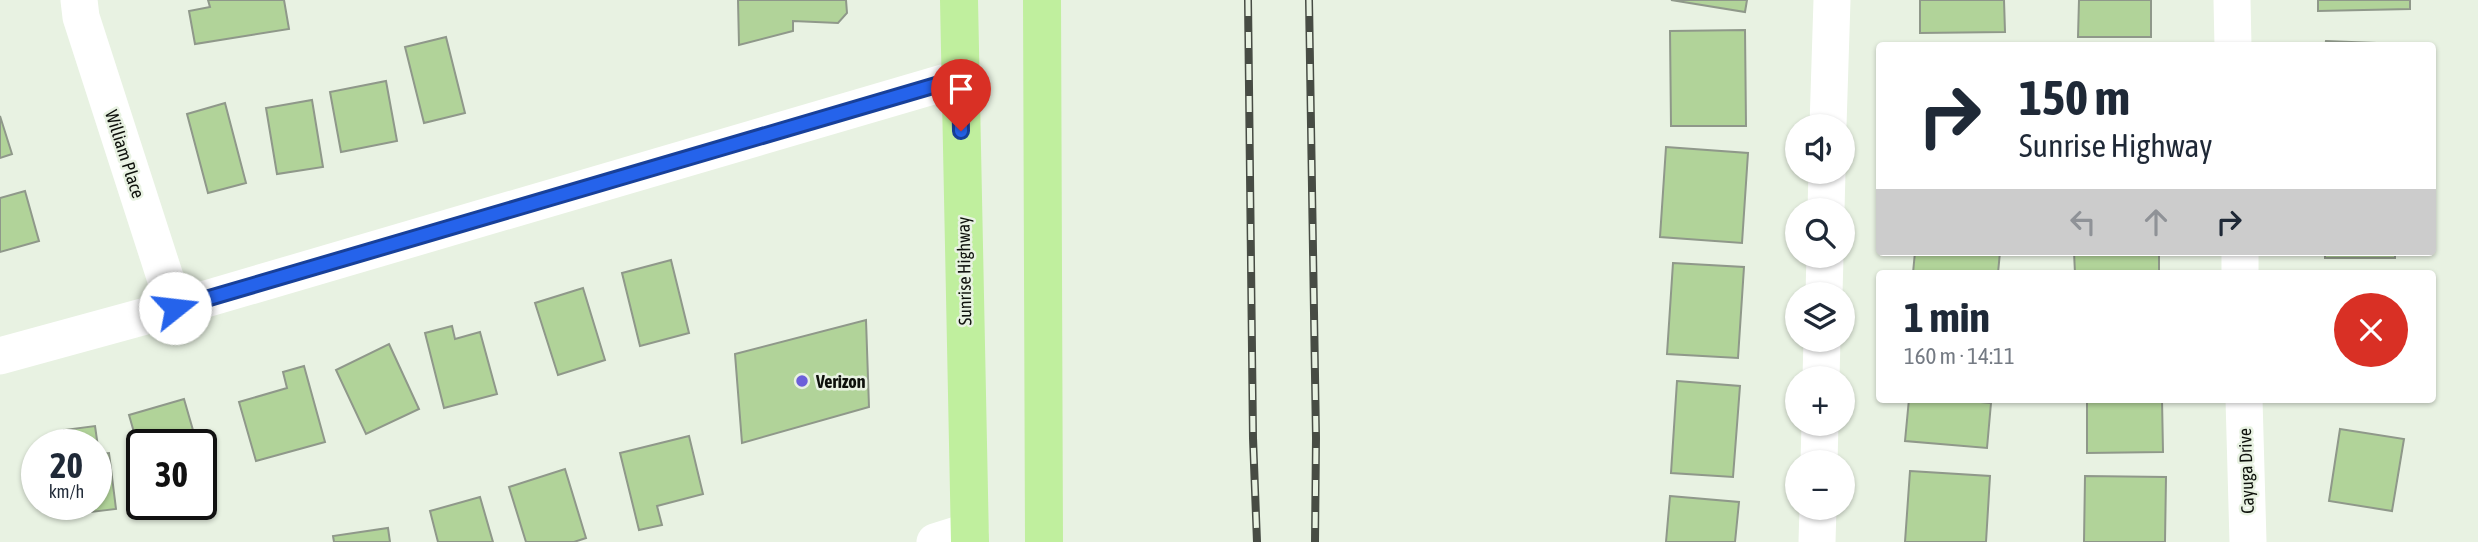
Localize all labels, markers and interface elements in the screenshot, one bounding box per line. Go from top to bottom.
pin [931,59,991,131]
text: 150 m [2019,69,2130,125]
icon: arrive [942,70,980,108]
icon: right [1904,70,1995,161]
street label: William Place [101,107,149,201]
map controls [1785,114,1855,520]
button: sound [1785,114,1855,184]
text: Sunrise Highway [2019,127,2213,164]
button: search [1785,198,1855,268]
icon: left [2064,203,2102,241]
icon: ahead [2137,203,2175,241]
icon: right [2210,203,2248,241]
street label: Sunrise Highway [953,216,975,326]
position arrow [138,271,212,345]
button: layers [1785,282,1855,352]
text: 1 min [1904,293,1990,341]
button: close [2334,293,2408,367]
text: 160 m · 14:11 [1904,343,2015,369]
button: + [1785,366,1855,436]
place label: Verizon [815,371,866,392]
marker: Verizon [794,373,810,389]
street label: Cayuga Drive [2234,428,2258,514]
speed limit sign: 30 [126,429,217,520]
text: 20 [50,445,83,485]
button: − [1785,450,1855,520]
text: km/h [49,481,84,502]

